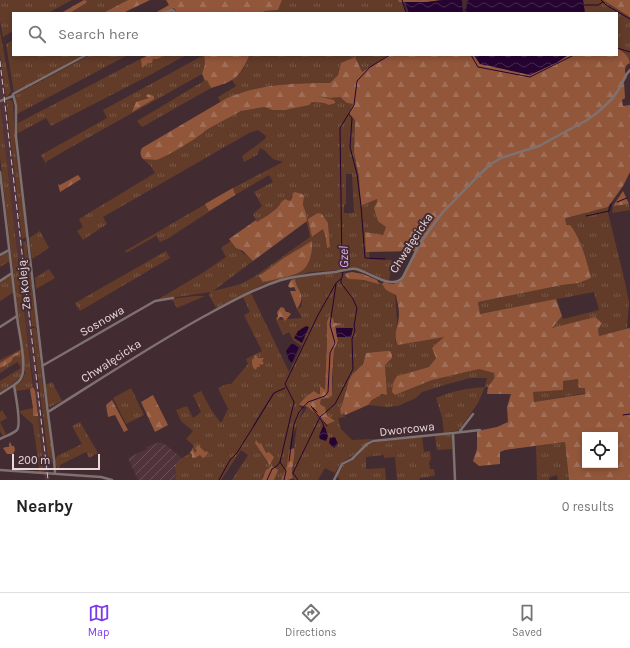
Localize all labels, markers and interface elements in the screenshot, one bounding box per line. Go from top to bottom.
search box [12,12,618,56]
icon: search [26,23,48,45]
text: Search here [58,25,139,43]
street label: Chwałęcicka [386,210,436,276]
water label: Gzel [336,246,351,268]
street label: Za Koleją [14,259,34,311]
street label: Sosnowa [77,303,127,339]
street label: Chwałęcicka [78,336,144,386]
street label: Dworcowa [379,419,435,439]
map controls [582,432,618,468]
button: locate [582,432,618,468]
scale bar [12,452,100,471]
text: 200 m [18,454,50,467]
text: Nearby [16,496,73,516]
text: 0 results [562,499,614,514]
tab: Map [88,602,110,639]
tab: Directions [285,602,337,639]
tab: Saved [512,602,542,639]

